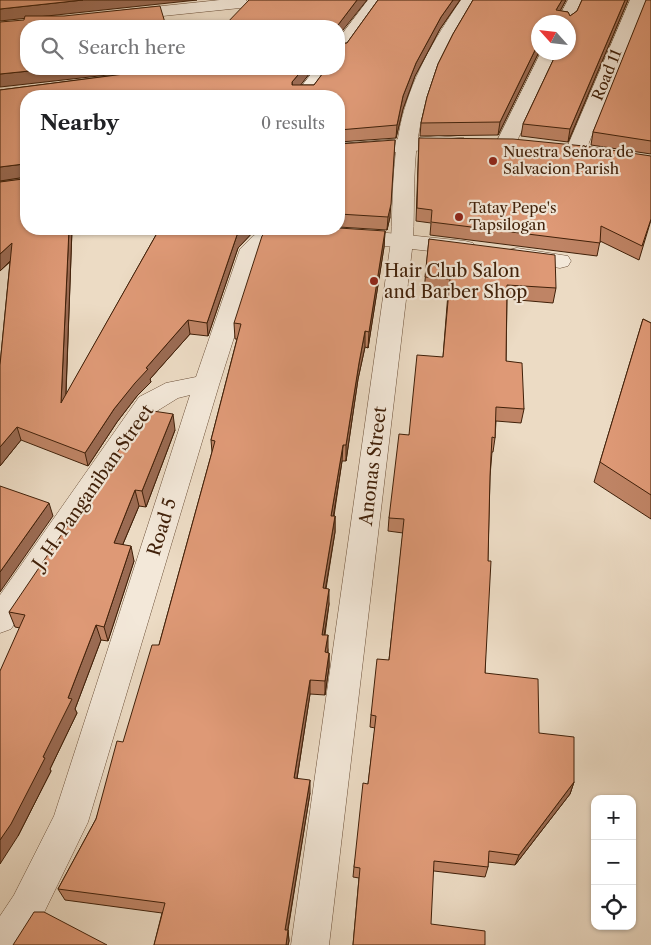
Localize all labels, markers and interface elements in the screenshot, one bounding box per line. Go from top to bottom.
north arrow [531,15,576,60]
search box [20,20,345,75]
icon: search [38,34,66,62]
text: Search here [78,36,186,59]
street label: Road 11 [588,46,626,103]
text: Nearby [40,110,119,135]
text: 0 results [261,113,325,133]
place label: Nuestra Señora de Salvacion Parish [503,142,634,178]
marker: Nuestra Señora de Salvacion Parish [487,155,499,167]
place label: Tatay Pepe's Tapsilogan [469,198,557,234]
marker: Tatay Pepe's Tapsilogan [453,211,465,223]
place label: Hair Club Salon and Barber Shop [384,260,527,303]
marker: Hair Club Salon and Barber Shop [368,275,380,287]
street label: J. H. Panganiban Street [26,400,159,576]
street label: Anonas Street [355,404,391,528]
street label: Road 5 [143,496,181,558]
map controls [591,795,636,930]
button: + [591,795,636,840]
button: − [591,840,636,885]
button: locate [591,885,636,930]

